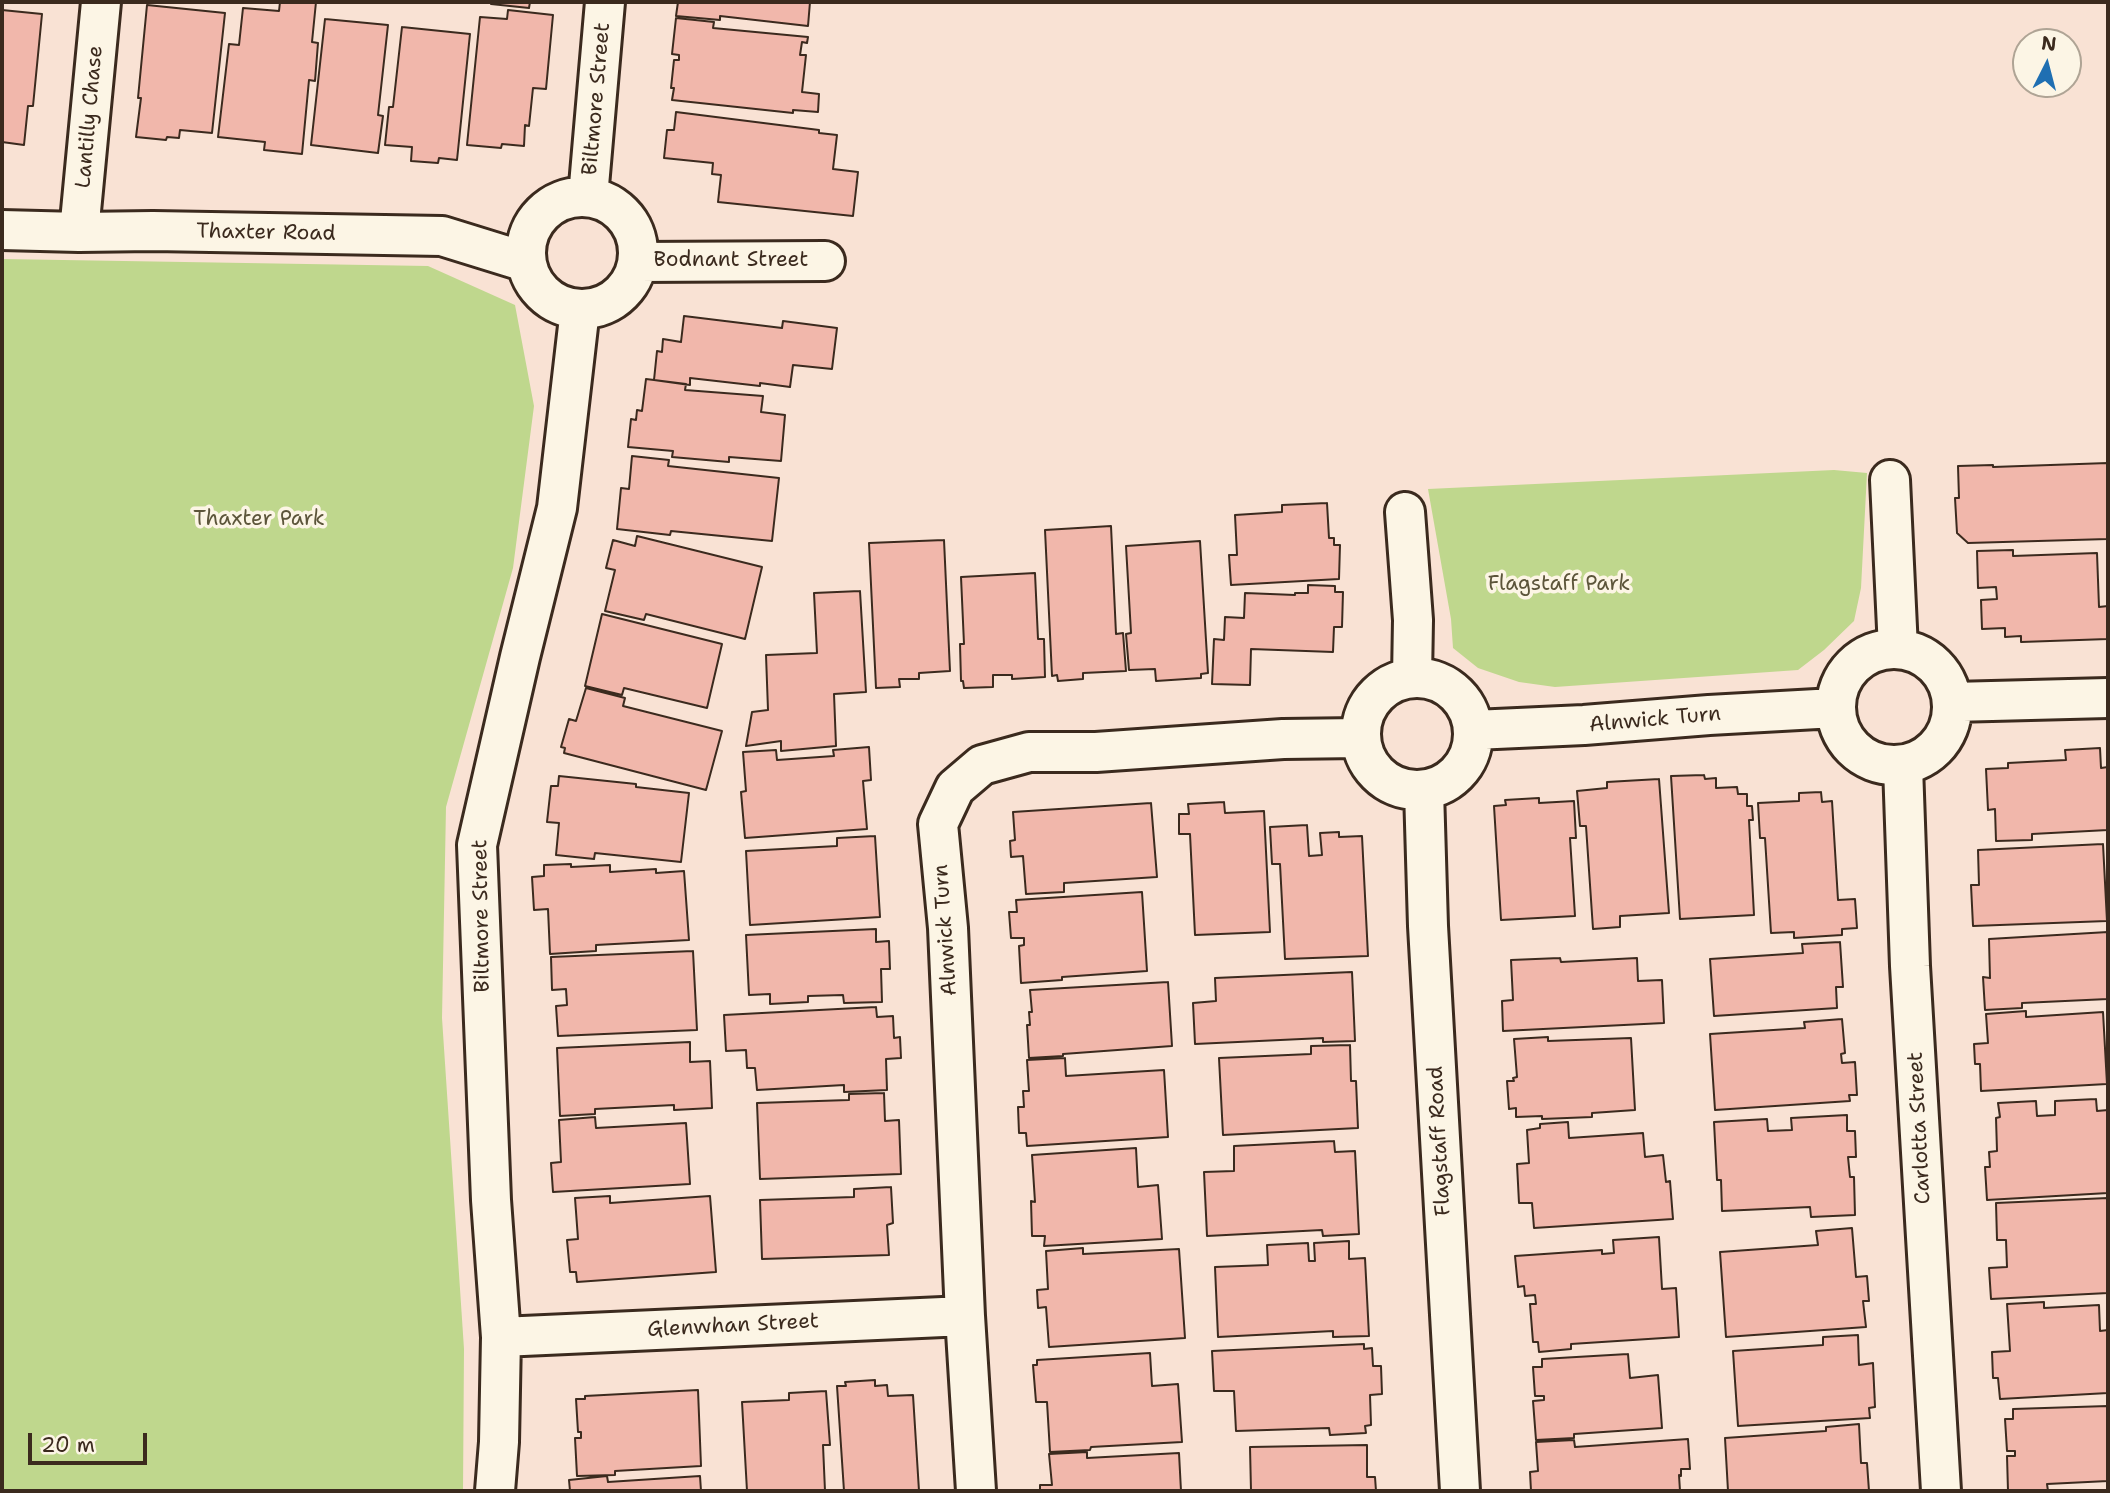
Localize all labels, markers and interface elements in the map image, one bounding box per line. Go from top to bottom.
street label: Biltmore Street [578,22,616,176]
north arrow [2012,28,2082,98]
text: N [2040,30,2058,57]
street label: Lantilly Chase [71,45,109,189]
street label: Thaxter Road [196,219,336,247]
street label: Bodnant Street [654,248,808,274]
park label: Thaxter Park [193,507,325,533]
park label: Flagstaff Park [1488,572,1630,598]
street label: Alnwick Turn [1588,702,1722,738]
street label: Biltmore Street [468,839,496,993]
street label: Alnwick Turn [929,863,963,997]
street label: Carlotta Street [1903,1051,1937,1205]
street label: Flagstaff Road [1423,1065,1457,1217]
street label: Glenwhan Street [646,1309,820,1343]
scale bar [32,1420,150,1464]
text: 20 m [41,1431,95,1459]

